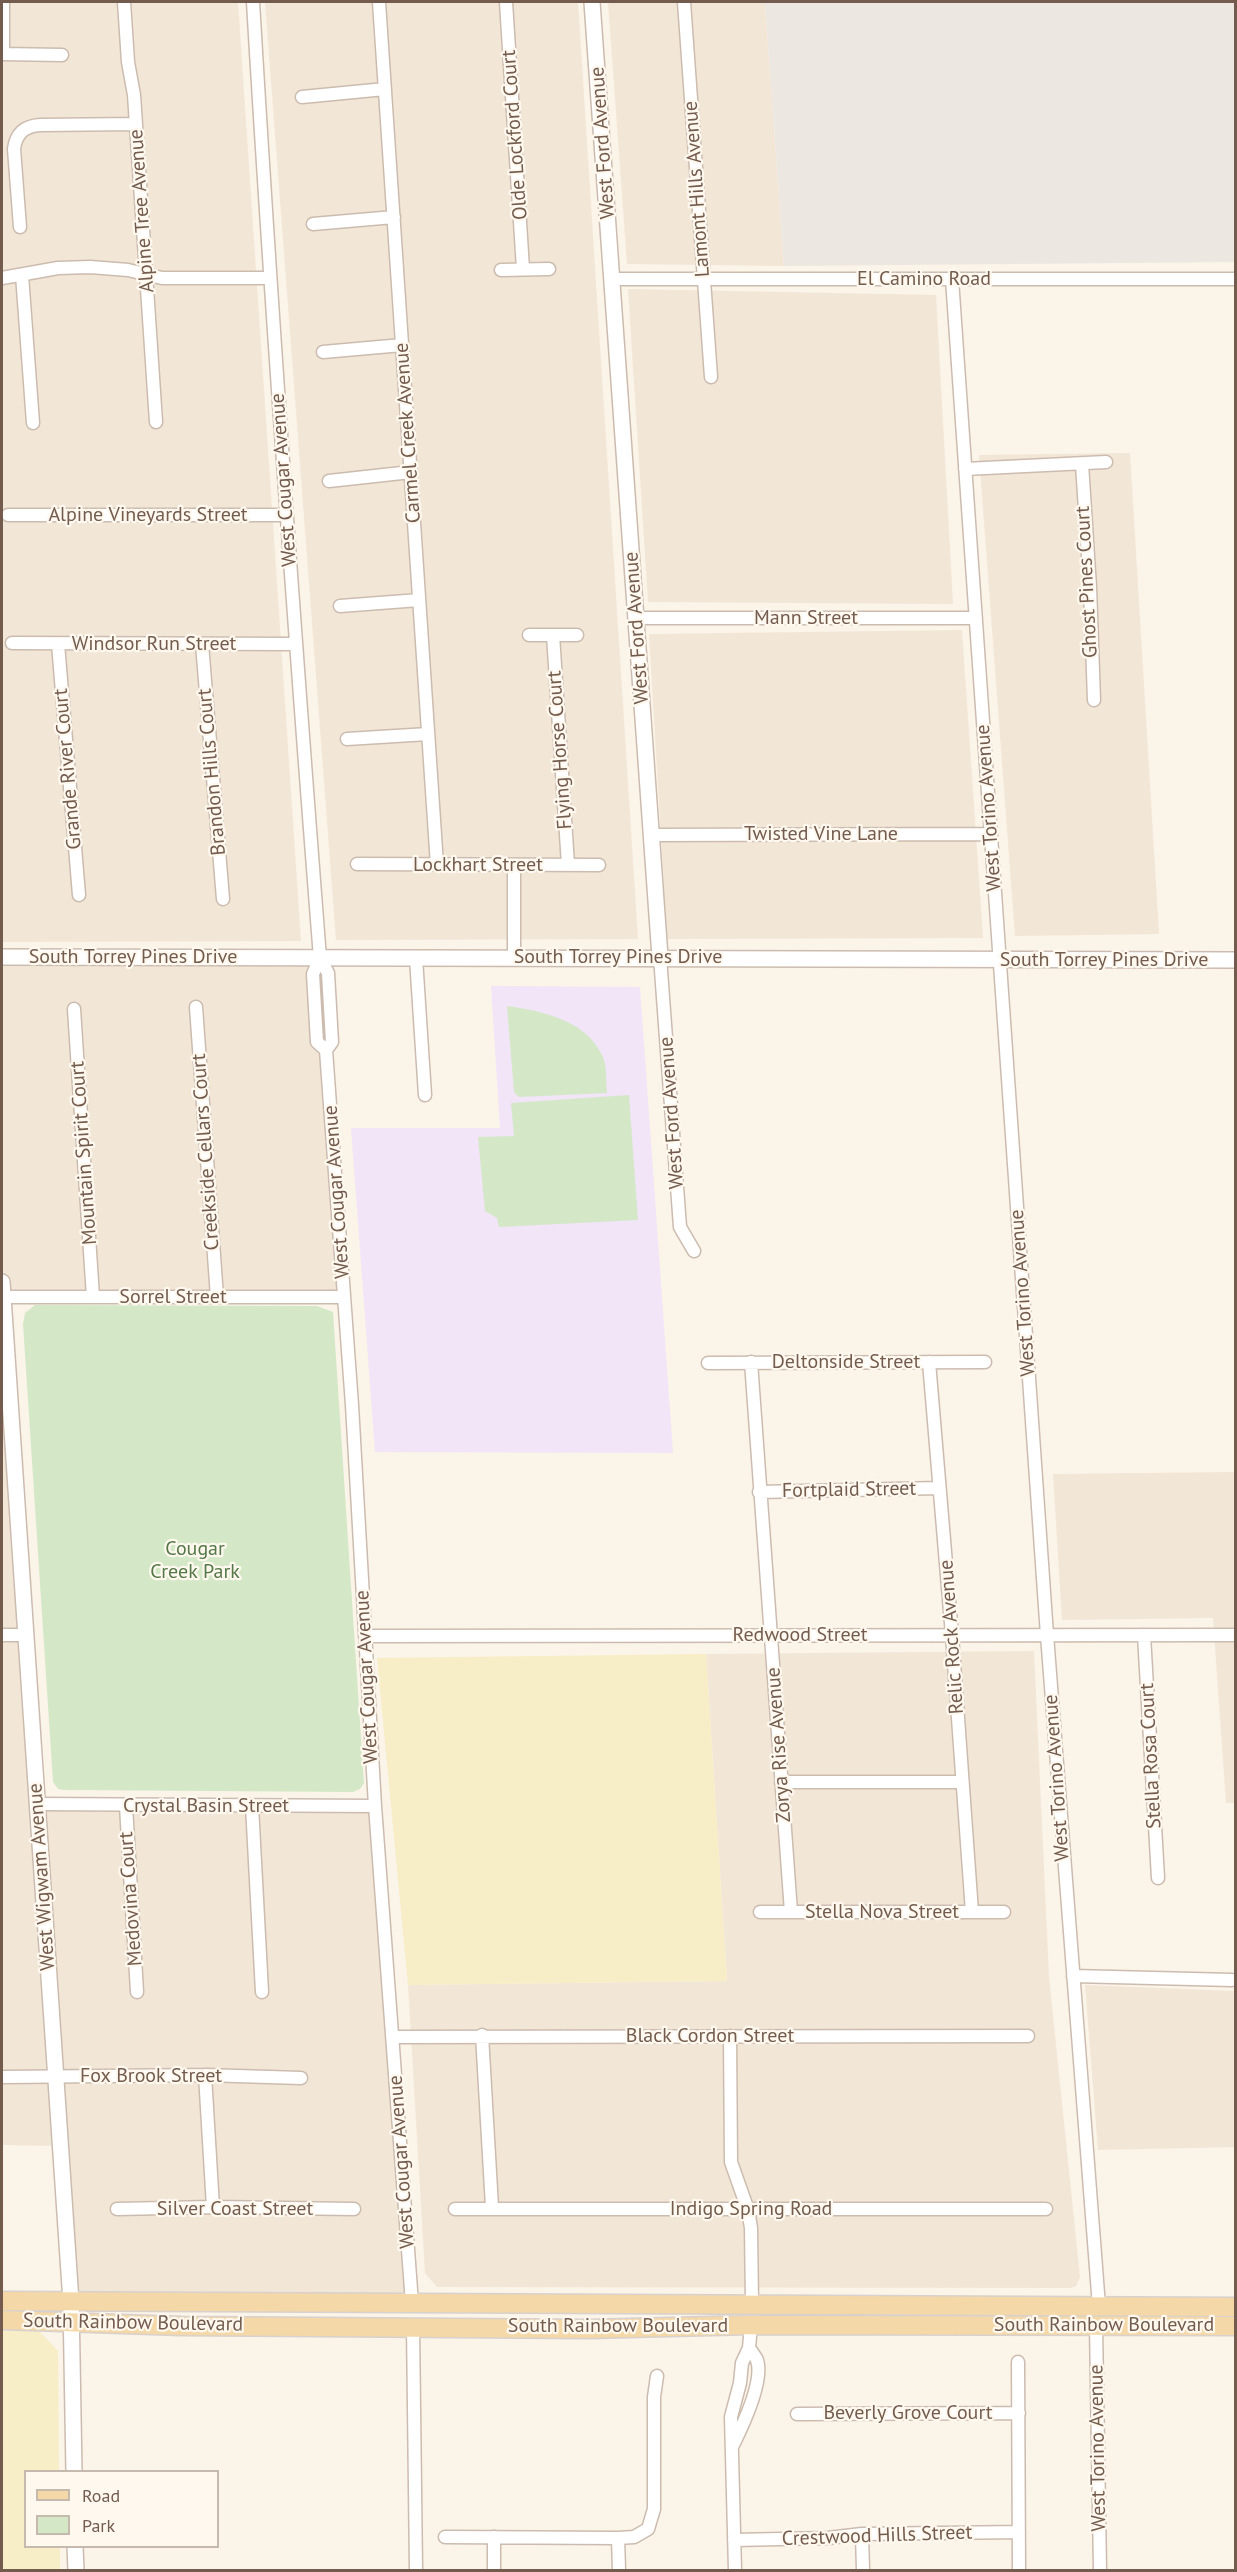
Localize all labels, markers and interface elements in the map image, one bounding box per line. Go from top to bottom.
street label: Olde Lockford Court [497,49,533,221]
street label: West Ford Avenue [586,66,620,220]
street label: Lamont Hills Avenue [679,100,715,278]
street label: Alpine Tree Avenue [124,128,160,294]
street label: El Camino Road [857,267,991,291]
street label: Carmel Creek Avenue [390,342,426,524]
street label: West Cougar Avenue [266,392,302,568]
street label: Alpine Vineyards Street [48,503,248,527]
street label: Ghost Pines Court [1071,505,1103,659]
street label: West Ford Avenue [620,551,654,705]
street label: Mann Street [754,606,858,630]
street label: Windsor Run Street [72,632,236,656]
street label: Flying Horse Court [542,670,578,830]
street label: Grande River Court [49,687,87,851]
street label: Brandon Hills Court [193,687,231,857]
street label: West Torino Avenue [971,724,1007,892]
street label: Twisted Vine Lane [744,822,898,846]
street label: Lockhart Street [413,853,543,877]
street label: South Torrey Pines Drive [29,945,237,969]
street label: South Torrey Pines Drive [514,945,722,969]
street label: South Torrey Pines Drive [1000,948,1208,972]
street label: West Ford Avenue [655,1036,689,1190]
street label: Creekside Cellars Court [187,1053,225,1251]
street label: Mountain Spirit Court [66,1060,102,1246]
street label: West Cougar Avenue [319,1104,355,1280]
street label: West Torino Avenue [1005,1209,1041,1377]
street label: Sorrel Street [119,1285,227,1309]
street label: Deltonside Street [772,1350,920,1374]
street label: Fortplaid Street [782,1477,916,1503]
park label: Cougar Creek Park [150,1537,240,1584]
street label: Relic Rock Avenue [935,1559,969,1715]
street label: West Cougar Avenue [350,1590,384,1764]
street label: Redwood Street [733,1623,867,1647]
street label: Zorya Rise Avenue [762,1667,796,1823]
street label: Stella Rosa Court [1135,1682,1167,1830]
street label: West Torino Avenue [1039,1694,1075,1862]
street label: West Wigwam Avenue [23,1783,61,1971]
street label: Crystal Basin Street [123,1794,289,1818]
street label: Medovina Court [114,1831,148,1967]
street label: Stella Nova Street [805,1900,959,1924]
street label: Black Cordon Street [626,2024,794,2048]
street label: Fox Brook Street [80,2064,222,2088]
street label: West Cougar Avenue [384,2074,420,2250]
street label: Silver Coast Street [157,2197,313,2221]
street label: Indigo Spring Road [670,2197,832,2221]
street label: South Rainbow Boulevard [23,2309,243,2337]
street label: South Rainbow Boulevard [994,2313,1214,2337]
street label: South Rainbow Boulevard [508,2314,728,2338]
street label: West Torino Avenue [1085,2364,1111,2532]
street label: Beverly Grove Court [823,2401,993,2425]
legend [24,2470,219,2548]
text: Road [82,2484,120,2507]
text: Park [82,2514,115,2537]
street label: Crestwood Hills Street [781,2521,973,2551]

